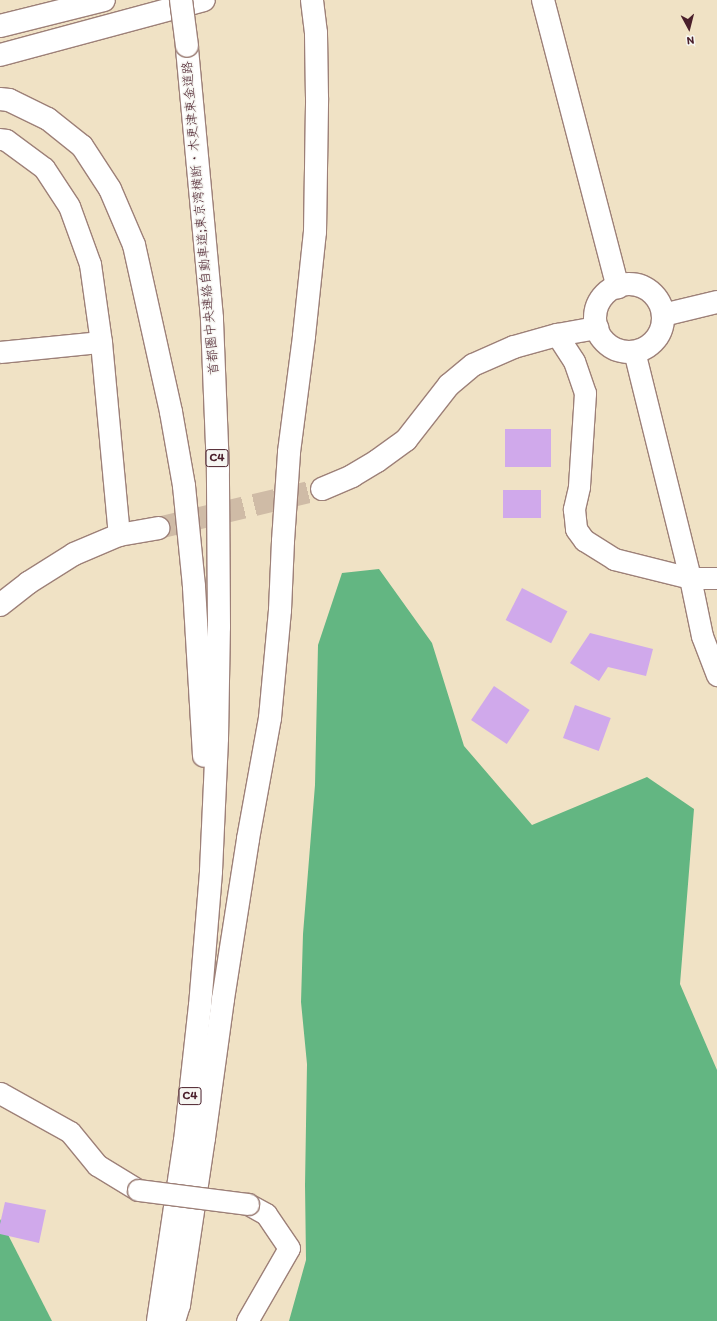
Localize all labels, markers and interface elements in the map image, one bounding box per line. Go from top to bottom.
north arrow [669,8,709,48]
text: N [686,34,695,47]
street label: 首都圏中央連絡自動車道;東京湾横断・木更津東金道路 [179,60,223,376]
road number: C4 [205,448,229,468]
road number: C4 [178,1086,202,1106]

